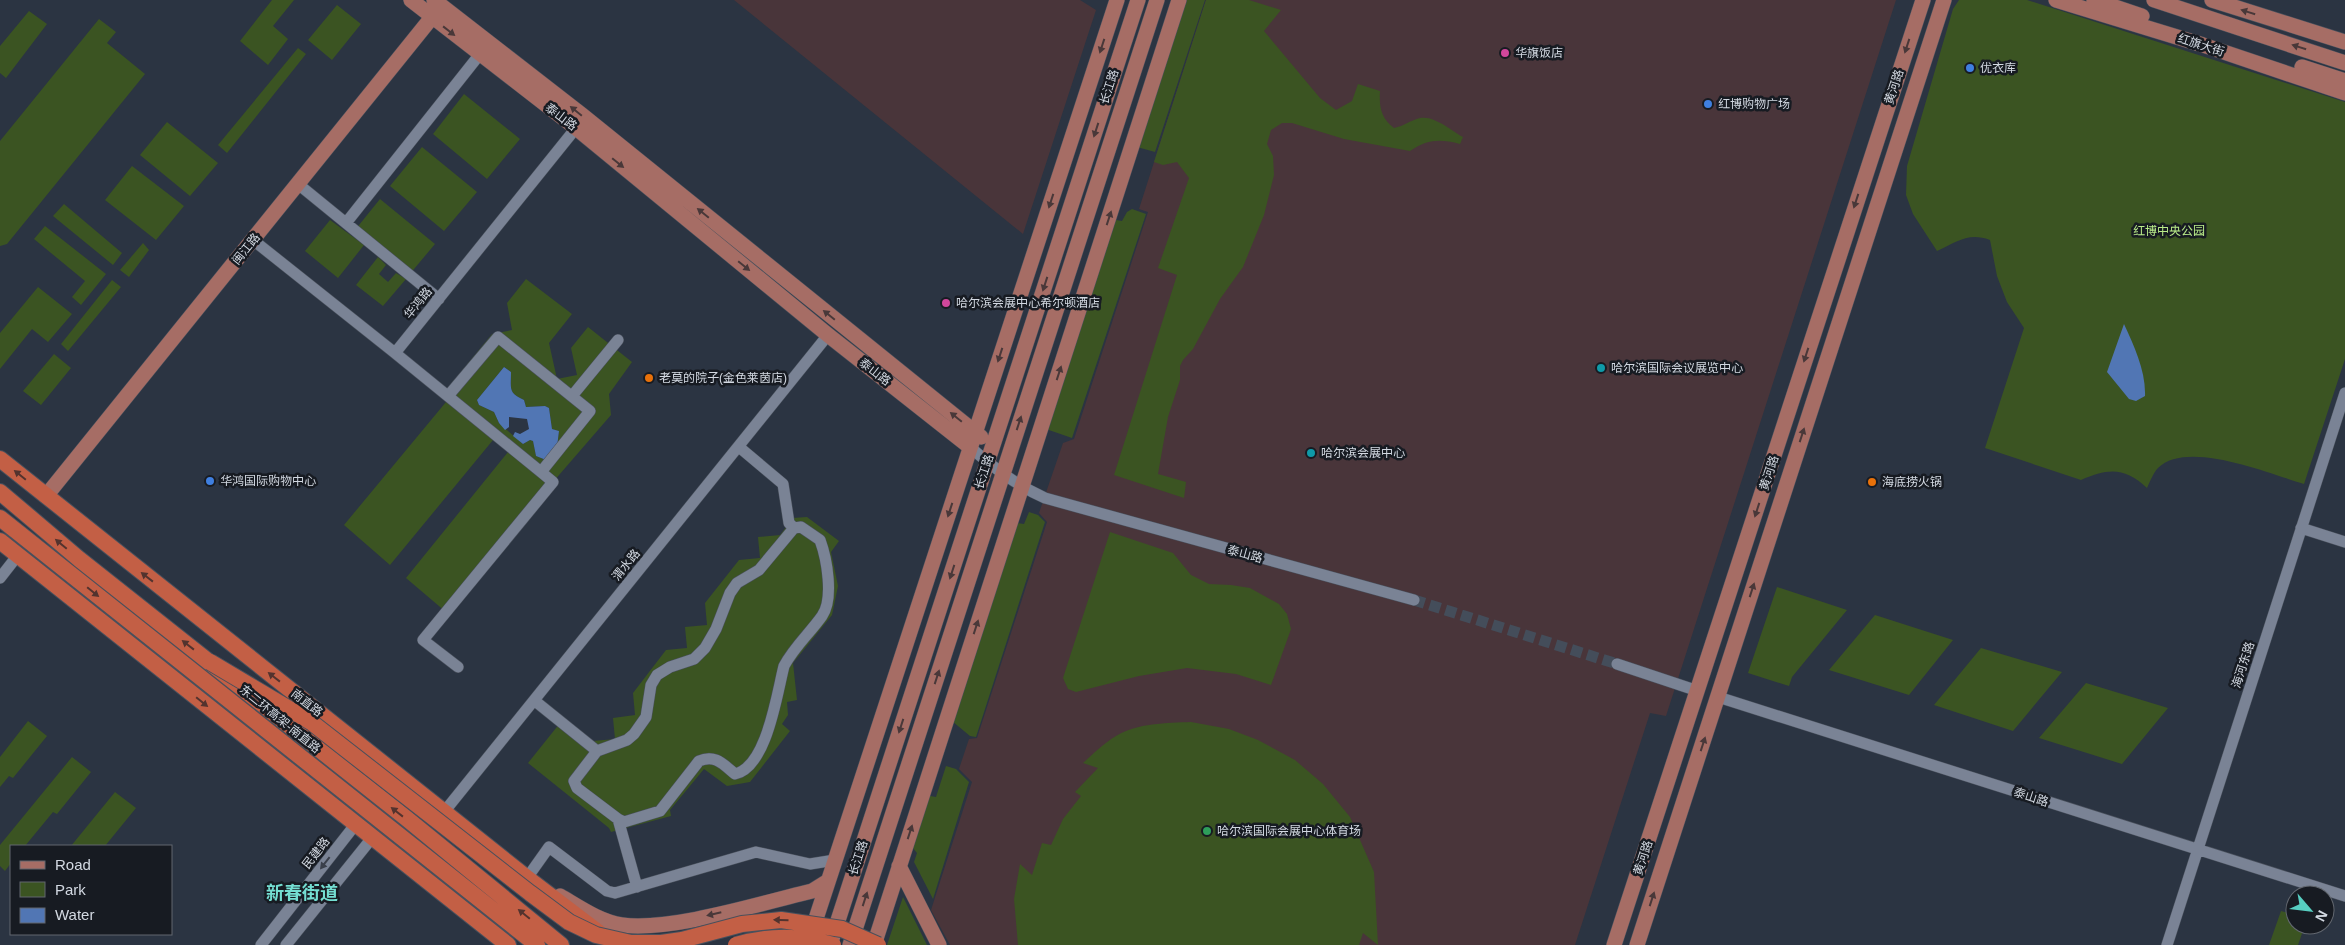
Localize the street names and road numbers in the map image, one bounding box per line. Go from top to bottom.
street label: 红旗大街 [2176,31,2226,59]
street label: 长江路 [1097,68,1121,106]
street label: 黄河路 [1882,68,1906,106]
street label: 泰山路 [542,101,580,133]
street label: 闽江路 [229,231,263,267]
street label: 华鸿路 [401,285,435,321]
street label: 泰山路 [857,355,893,389]
street label: 长江路 [972,453,996,491]
street label: 黄河路 [1757,454,1781,492]
street label: 泰山路 [1226,543,1264,565]
street label: 渭水路 [609,547,643,583]
street label: 海河东路 [2229,640,2257,690]
street label: 东二环高架-南直路 [237,682,323,756]
street label: 南直路 [289,686,325,720]
street label: 泰山路 [2012,785,2050,809]
street label: 民建路 [299,835,333,871]
street label: 长江路 [846,839,870,877]
street label: 黄河路 [1631,839,1655,877]

